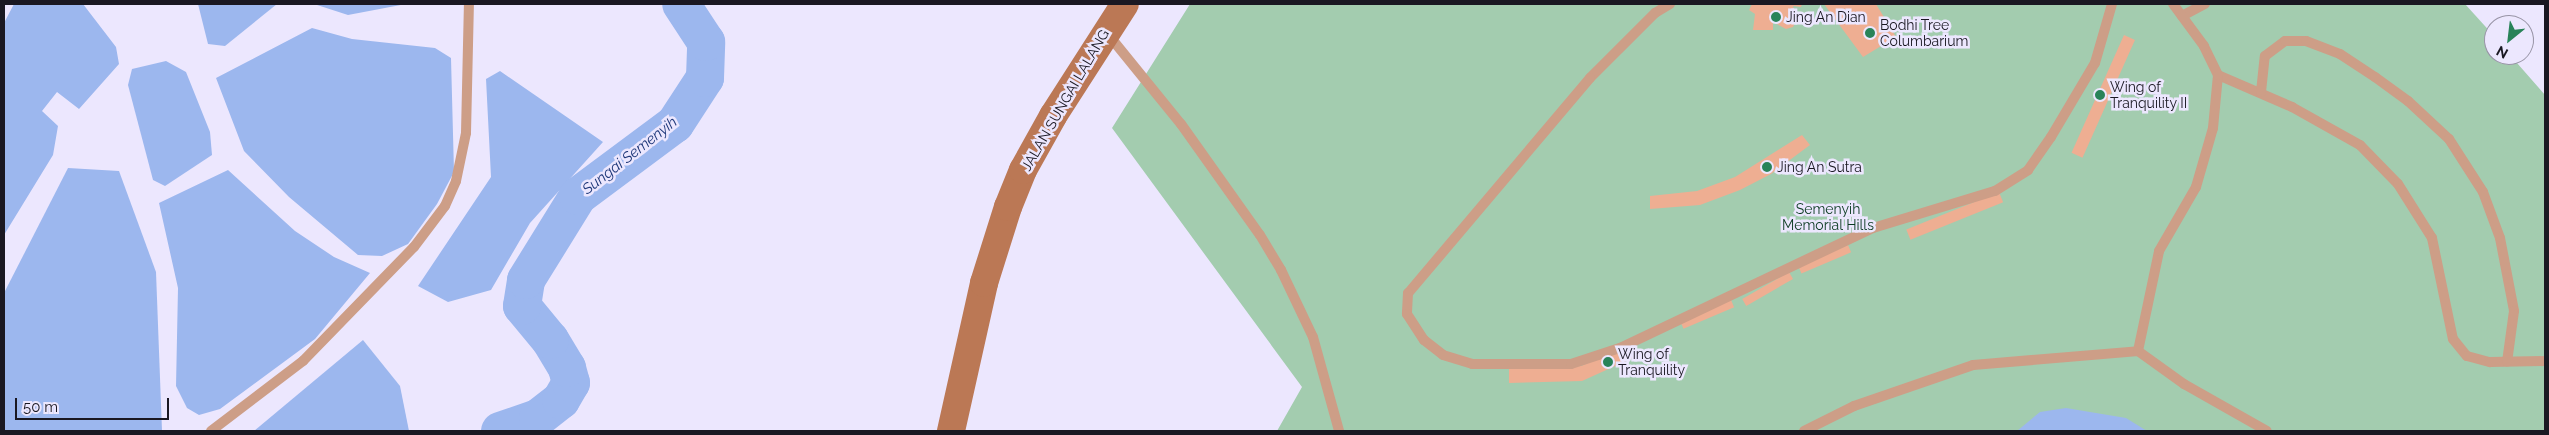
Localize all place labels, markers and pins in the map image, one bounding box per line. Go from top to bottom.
place label: Jing An Dian [1786,9,1866,25]
marker: Jing An Dian [1770,11,1782,23]
place label: Bodhi Tree Columbarium [1880,17,1968,49]
marker: Bodhi Tree Columbarium [1864,27,1876,39]
place label: Wing of Tranquility II [2110,79,2188,111]
marker: Wing of Tranquility II [2094,89,2106,101]
place label: Jing An Sutra [1777,159,1862,175]
marker: Jing An Sutra [1761,161,1773,173]
place label: Wing of Tranquility [1618,346,1685,378]
marker: Wing of Tranquility [1602,356,1614,368]

